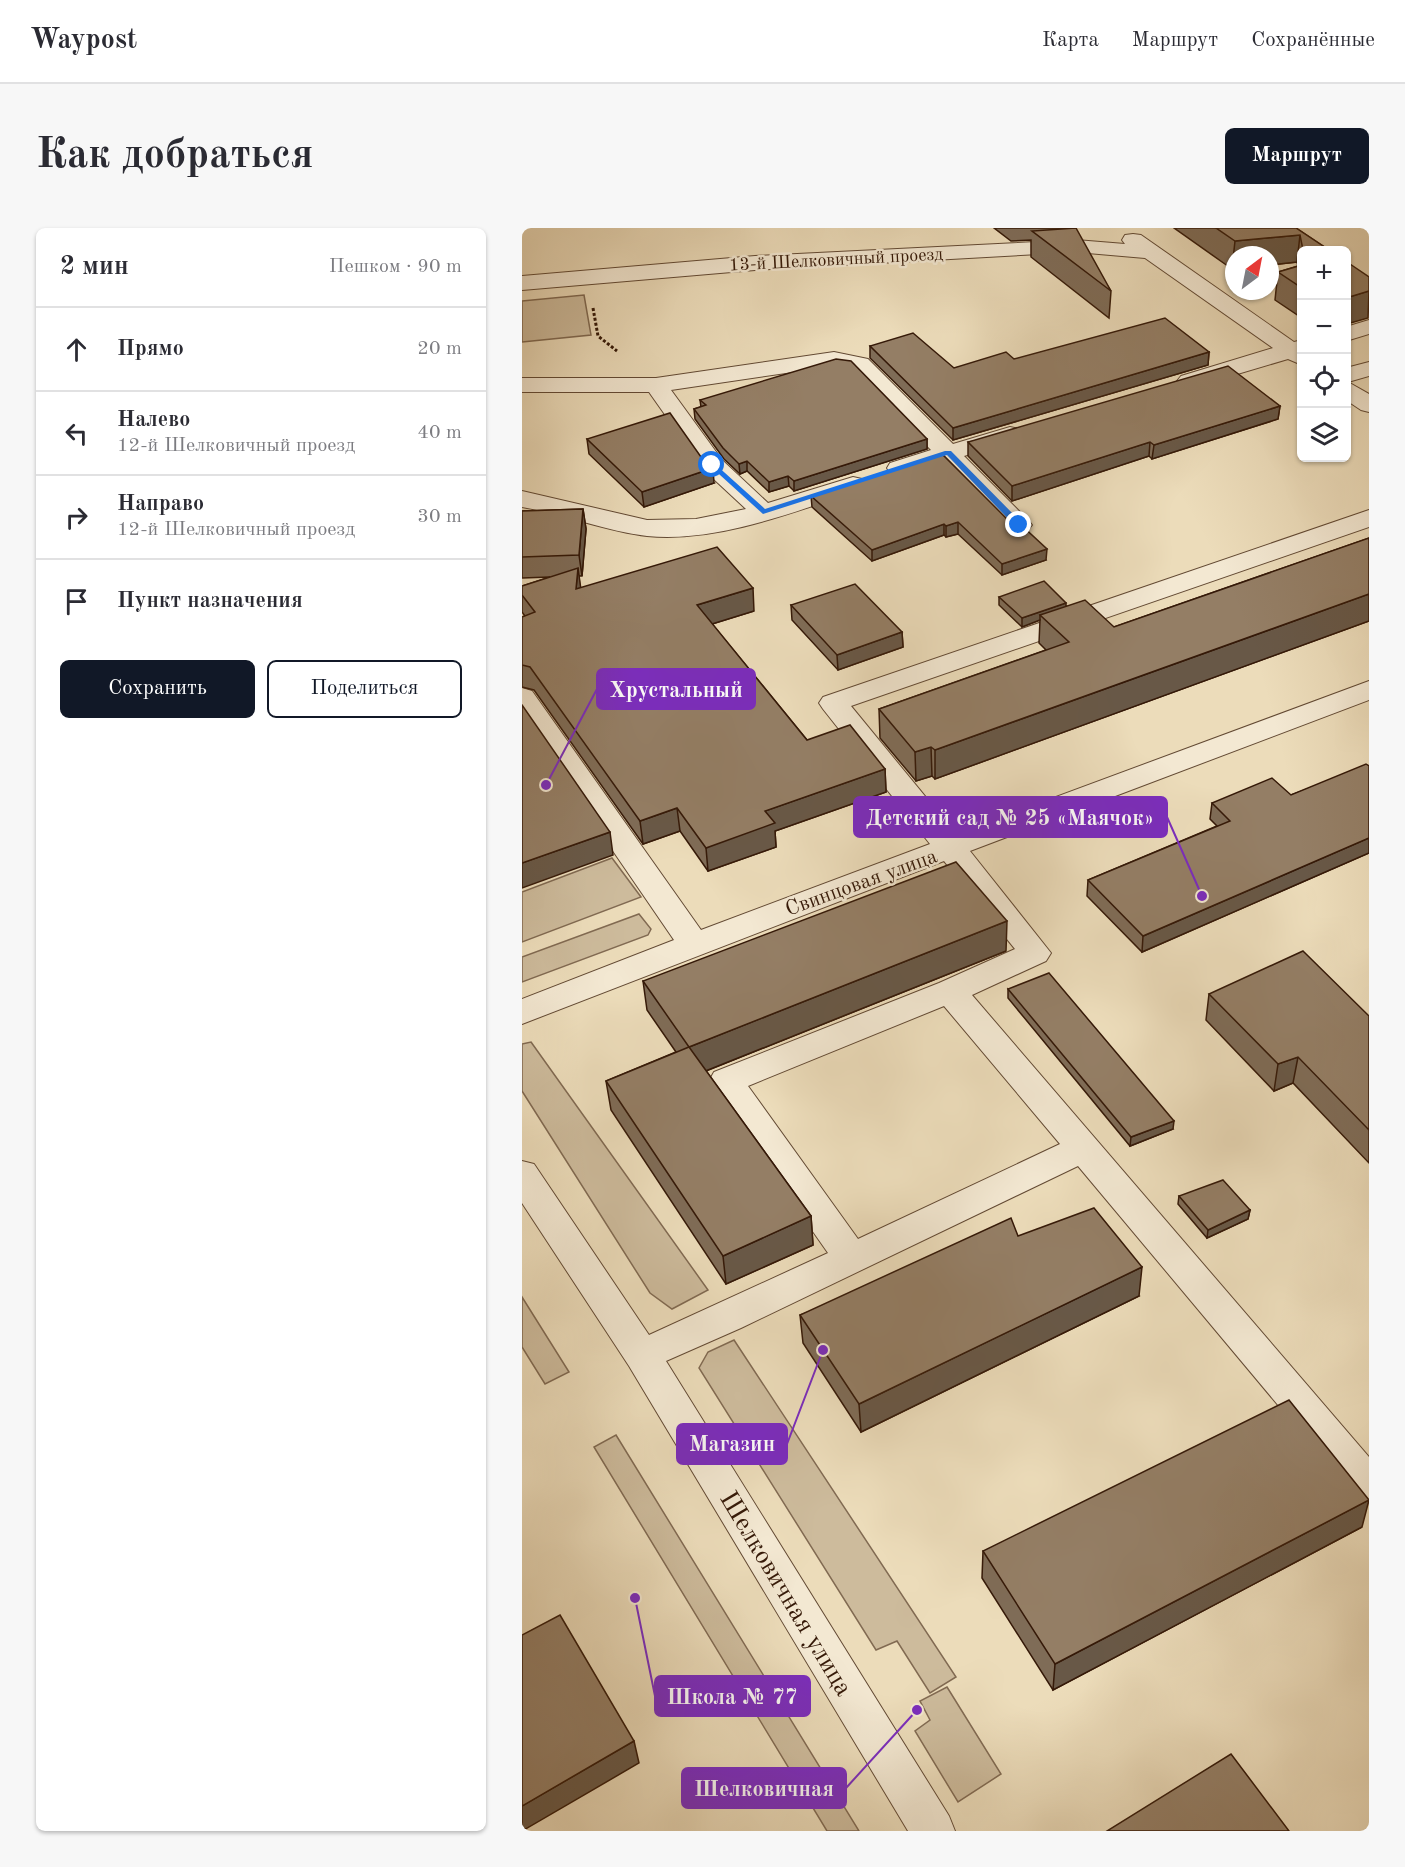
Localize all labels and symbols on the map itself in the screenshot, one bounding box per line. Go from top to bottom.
street label: 13-й Шелковичный проезд [729,245,944,275]
north arrow [1225,246,1279,300]
route start [698,451,724,477]
route end [1005,511,1031,537]
callout: Хрустальный [597,669,755,709]
text: Хрустальный [609,680,743,702]
callout: Детский сад № 25 «Маячок» [854,797,1167,837]
text: Детский сад № 25 «Маячок» [866,808,1154,830]
street label: Свинцовая улица [783,846,940,921]
callout: Магазин [677,1424,787,1464]
text: Магазин [689,1434,775,1456]
street label: Шелковичная улица [714,1487,857,1701]
callout: Школа № 77 [655,1676,810,1716]
text: Школа № 77 [667,1687,797,1709]
callout: Шелковичная [682,1768,846,1808]
text: Шелковичная [694,1779,834,1801]

